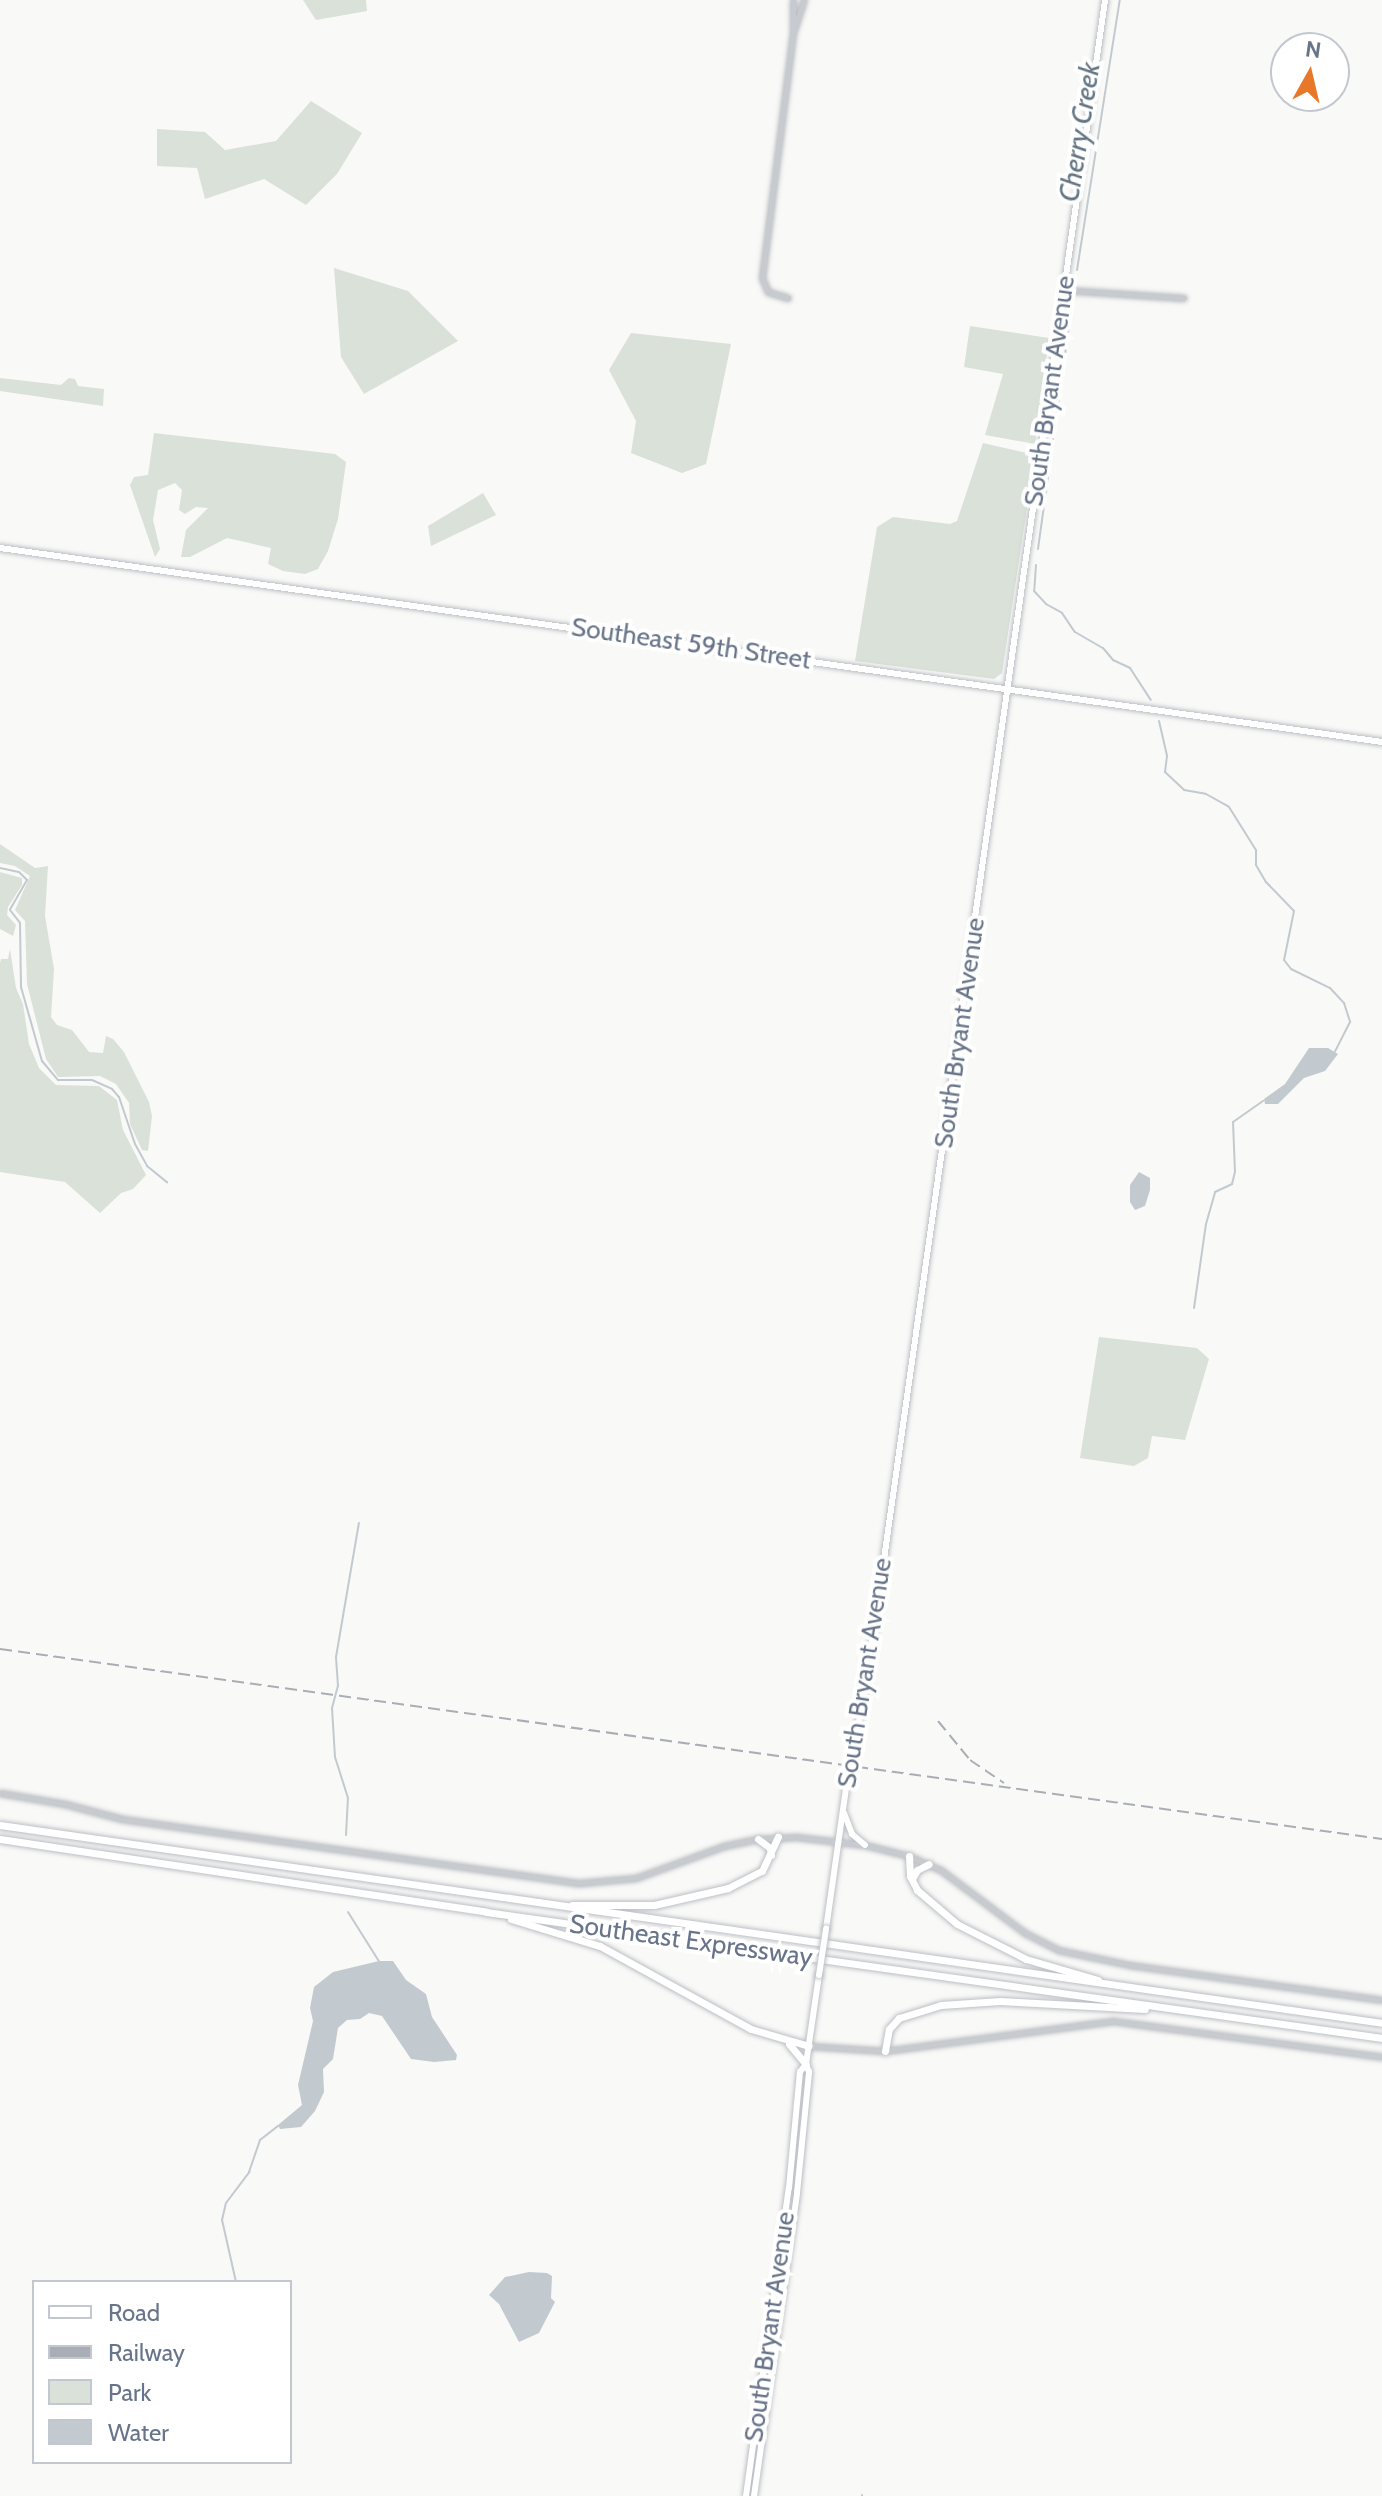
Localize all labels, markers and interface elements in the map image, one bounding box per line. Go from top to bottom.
north arrow [1270,32,1350,112]
text: N [1304,35,1323,64]
water label: Cherry Creek [1051,60,1107,204]
street label: South Bryant Avenue [1018,274,1082,508]
street label: Southeast 59th Street [569,612,813,676]
street label: South Bryant Avenue [928,916,992,1150]
street label: South Bryant Avenue [831,1556,899,1790]
street label: Southeast Expressway [568,1909,814,1973]
street label: South Bryant Avenue [738,2210,802,2444]
legend [32,2280,292,2464]
text: Road [108,2298,160,2327]
text: Railway [108,2338,185,2367]
text: Park [108,2378,151,2407]
text: Water [108,2418,169,2447]

